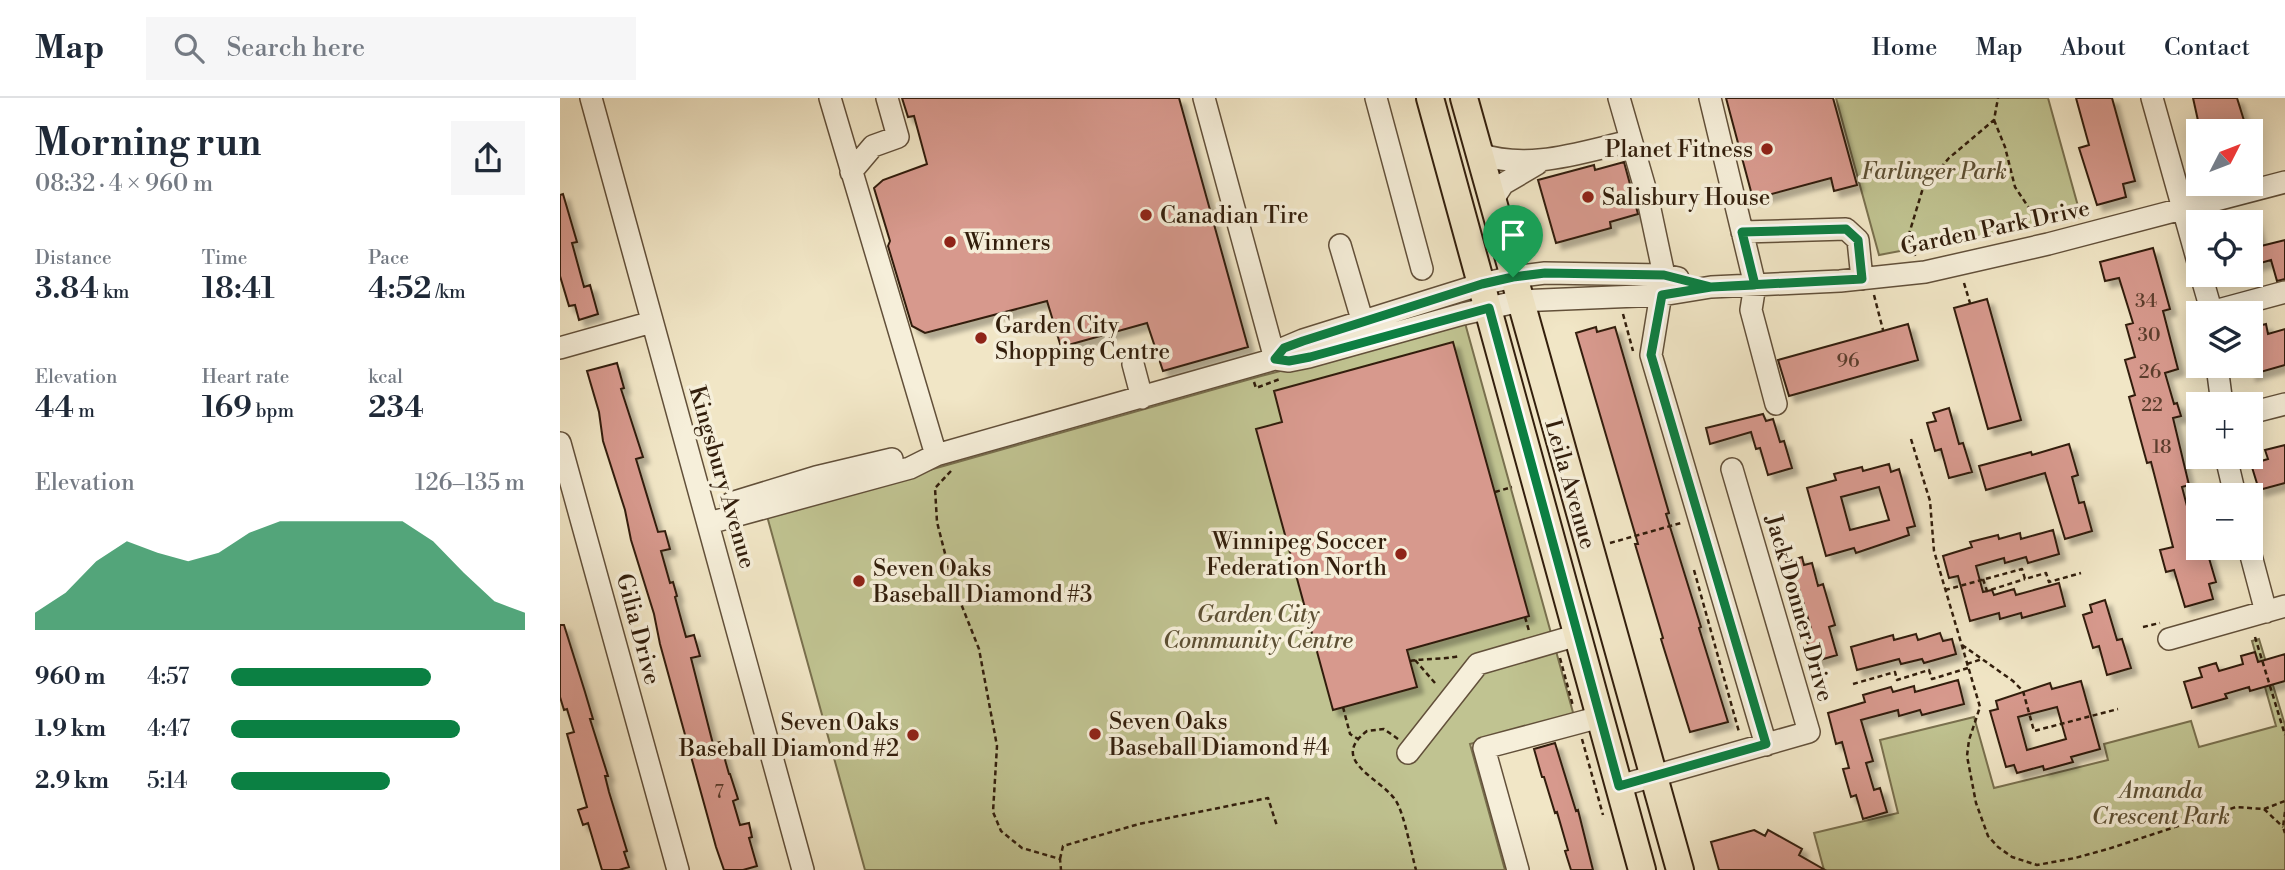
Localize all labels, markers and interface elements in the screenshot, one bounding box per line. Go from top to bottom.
search box [146,17,636,80]
text: Map [35,28,104,69]
icon: search [170,29,208,67]
text: Search here [226,32,365,64]
text: Home [1872,33,1937,63]
text: Map [1975,33,2023,63]
text: About [2061,33,2126,63]
text: Contact [2164,33,2250,63]
north arrow [2186,119,2263,196]
map controls [2186,119,2263,560]
text: Morning run [35,120,261,167]
button: share [451,121,525,195]
place label: Planet Fitness [1605,136,1753,164]
marker: Planet Fitness [1759,141,1775,157]
park label: Farlinger Park [1861,158,2007,186]
text: 08:32 · 4 × 960 m [35,170,213,198]
place label: Salisbury House [1602,184,1770,212]
marker: Salisbury House [1580,189,1596,205]
street label: Garden Park Drive [1898,194,2092,262]
place label: Canadian Tire [1160,202,1309,230]
pin [1483,205,1543,277]
marker: Canadian Tire [1138,207,1154,223]
button: locate [2186,210,2263,287]
icon: arrive [1494,216,1532,254]
place label: Winners [963,229,1051,257]
marker: Winners [942,234,958,250]
text: Distance [35,246,112,270]
text: Time [202,246,247,270]
text: Pace [368,246,409,270]
text: 3.84 [35,270,99,308]
text: 18:41 [202,270,275,308]
text: 4:52 [368,270,432,308]
text: km [99,280,129,304]
text: /km [432,280,466,304]
house number: 34 [2135,289,2157,313]
button: layers [2186,301,2263,378]
place label: Garden City Shopping Centre [995,312,1170,366]
house number: 30 [2137,323,2161,347]
marker: Garden City Shopping Centre [973,330,989,346]
house number: 96 [1836,349,1860,373]
house number: 26 [2139,360,2161,384]
text: Elevation [35,365,117,389]
text: Heart rate [202,365,289,389]
text: kcal [368,365,403,389]
street label: Kingsbury Avenue [683,383,762,572]
text: 44 [35,389,74,427]
text: 169 [202,389,252,427]
text: 234 [368,389,424,427]
button: + [2186,392,2263,469]
house number: 22 [2141,393,2163,417]
text: m [74,399,95,423]
text: bpm [252,399,294,423]
street label: Leila Avenue [1538,416,1602,552]
house number: 18 [2152,435,2172,459]
text: Elevation [35,469,135,497]
text: 126–135 m [415,469,525,497]
button: − [2186,483,2263,560]
street label: Jack Donner Drive [1759,511,1839,705]
place label: Winnipeg Soccer Federation North [1206,528,1387,582]
marker: Winnipeg Soccer Federation North [1393,546,1409,562]
place label: Seven Oaks Baseball Diamond #3 [872,555,1093,609]
street label: Gilia Drive [610,571,666,688]
marker: Seven Oaks Baseball Diamond #3 [851,573,867,589]
park label: Garden City Community Centre [1163,601,1353,655]
text: 960 m [35,663,105,691]
text: 4:57 [147,663,189,691]
place label: Seven Oaks Baseball Diamond #4 [1108,708,1330,762]
place label: Seven Oaks Baseball Diamond #2 [678,709,899,763]
text: 1.9 km [35,715,106,743]
text: 4:47 [147,715,190,743]
marker: Seven Oaks Baseball Diamond #4 [1087,726,1103,742]
marker: Seven Oaks Baseball Diamond #2 [905,727,921,743]
text: 2.9 km [35,767,109,795]
text: 5:14 [147,767,188,795]
park label: Amanda Crescent Park [2092,777,2230,831]
house number: 7 [714,780,724,804]

